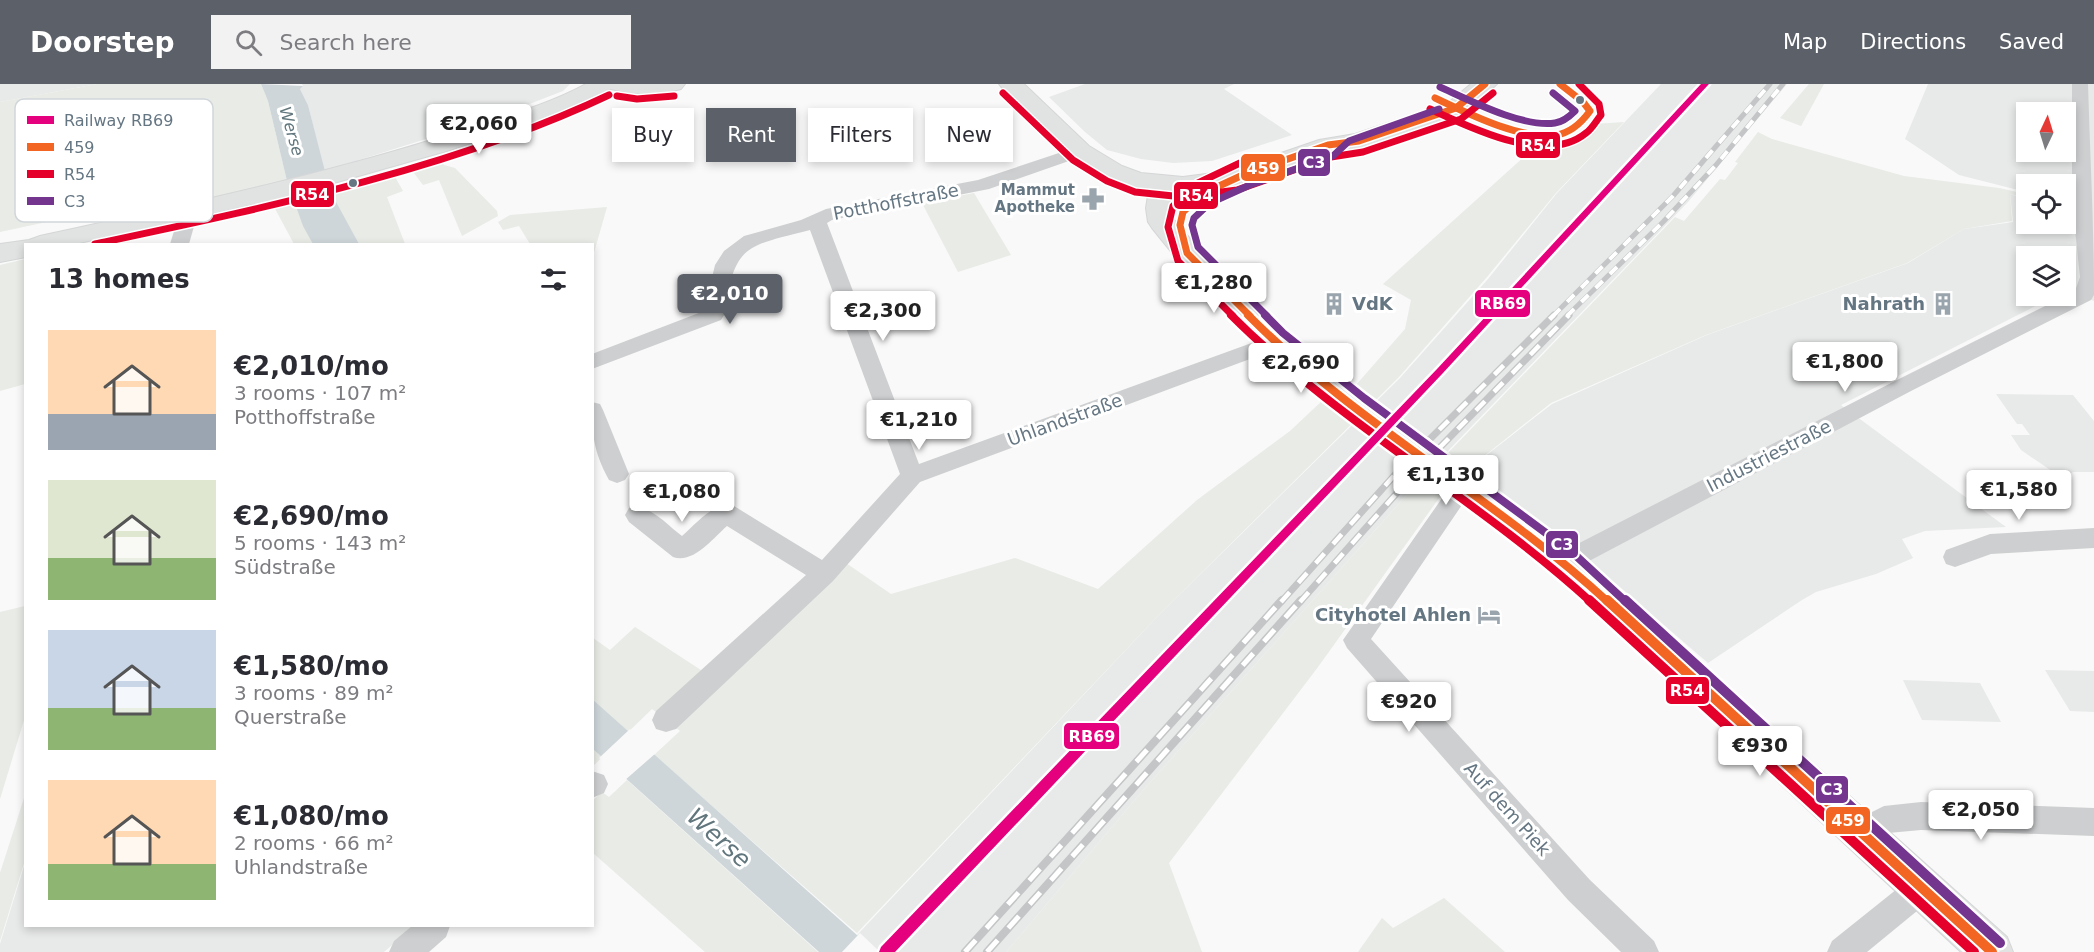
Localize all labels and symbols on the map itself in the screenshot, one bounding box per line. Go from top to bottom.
unlabelled marker [1574,94,1586,106]
legend [15,99,213,222]
north arrow [2016,102,2076,162]
water label: Werse [275,104,308,158]
pin: €2,060 [430,104,528,155]
text: Railway RB69 [64,111,173,130]
line badge: R54 [1515,131,1561,159]
text: R54 [1521,136,1555,155]
text: 459 [64,138,95,157]
line badge: C3 [1297,148,1331,177]
line badge: 459 [1240,153,1286,182]
text: C3 [1303,153,1325,172]
text: 459 [1246,159,1280,178]
text: R54 [64,165,95,184]
unlabelled marker [347,177,359,189]
street label: Potthoffstraße [831,179,960,224]
line badge: R54 [290,180,335,208]
place label: Mammut Apotheke [995,181,1075,216]
line badge: R54 [1173,181,1219,210]
text: R54 [295,185,329,204]
pharmacy icon: Mammut Apotheke [1080,186,1106,212]
text: R54 [1179,186,1213,205]
text: C3 [64,192,85,211]
pin: €1,280 [1165,263,1263,314]
pin: €2,010 [681,274,779,325]
line badge: RB69 [1474,289,1531,318]
pin: €2,300 [834,291,932,342]
building icon: VdK [1321,291,1347,317]
building icon: Nahrath [1930,291,1956,317]
place label: VdK [1352,293,1394,314]
place label: Nahrath [1843,293,1925,314]
text: RB69 [1480,294,1526,313]
pin: €1,800 [1796,342,1894,393]
pin: €2,690 [1252,343,1350,394]
street label: Uhlandstraße [1005,389,1125,450]
pin: €1,210 [870,400,968,451]
street label: Industriestraße [1703,415,1834,496]
pin: €1,130 [1397,455,1495,506]
pin: €1,580 [1970,470,2068,521]
pin: €1,080 [633,472,731,523]
line badge: C3 [1545,530,1579,559]
text: C3 [1551,535,1573,554]
hotel icon: Cityhotel Ahlen [1476,602,1502,628]
place label: Cityhotel Ahlen [1315,604,1471,625]
line badge: R54 [1665,676,1710,705]
text: R54 [1670,681,1704,700]
pin: €920 [1373,682,1445,733]
line badge: RB69 [1063,722,1120,750]
pin: €930 [1724,726,1796,777]
text: RB69 [1069,727,1115,746]
street label: Auf dem Piek [1460,758,1555,860]
line badge: C3 [1815,775,1849,804]
text: C3 [1821,780,1843,799]
pin: €2,050 [1932,790,2030,841]
water label: Werse [682,802,756,874]
line badge: 459 [1825,806,1871,835]
text: 459 [1831,811,1865,830]

